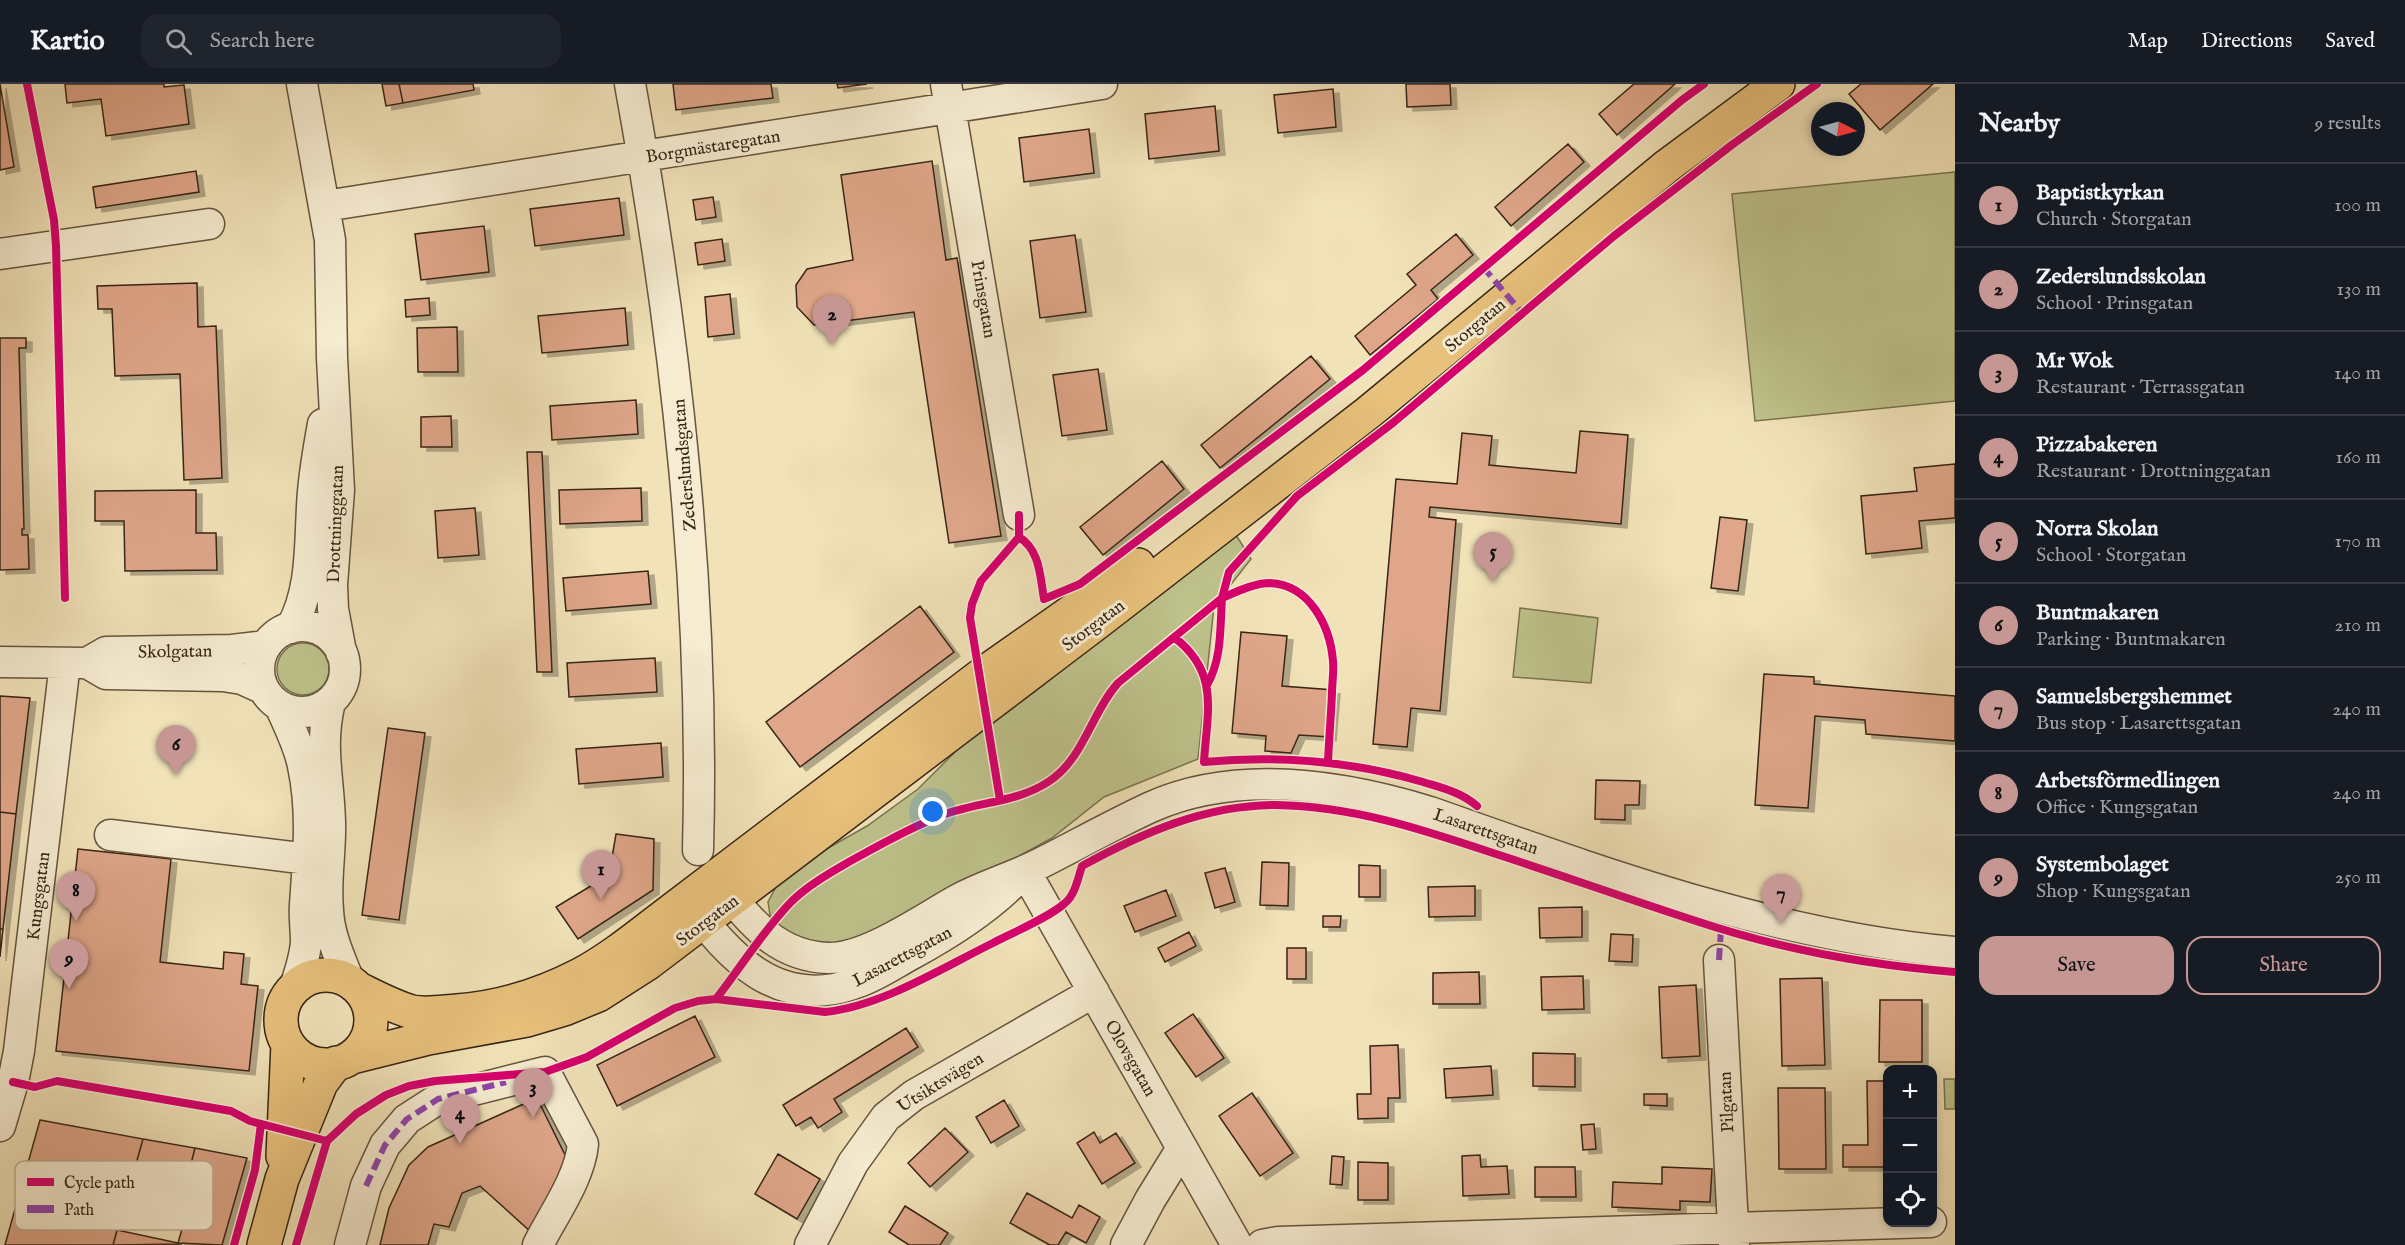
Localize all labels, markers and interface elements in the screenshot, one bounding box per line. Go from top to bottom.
search box [141,14,561,68]
text: Kartio [30,24,105,59]
icon: search [162,25,195,58]
text: Search here [210,27,315,55]
text: Map [2128,28,2168,55]
text: Directions [2201,28,2292,55]
text: Saved [2325,28,2375,55]
north arrow [1811,102,1865,156]
text: Nearby [1979,107,2060,140]
text: 9 results [2315,111,2381,136]
street label: Borgmästaregatan [644,125,783,169]
text: Baptistkyrkan [2036,179,2164,207]
text: 1 [1995,193,2002,218]
text: 100 m [2334,193,2381,218]
text: Church · Storgatan [2036,207,2192,232]
street label: Prinsgatan [964,258,1001,340]
text: Zederslundsskolan [2036,263,2206,291]
text: 2 [1994,277,2003,302]
text: 130 m [2336,277,2381,302]
text: School · Prinsgatan [2036,291,2193,316]
street label: Storgatan [1441,294,1512,358]
pin: 2 [812,296,852,345]
text: Mr Wok [2036,347,2113,375]
text: 3 [1995,361,2002,386]
text: 140 m [2334,361,2381,386]
text: Restaurant · Terrassgatan [2036,375,2245,400]
street label: Zederslundsgatan [668,397,703,532]
text: Pizzabakeren [2036,431,2157,459]
text: 4 [1994,445,2003,470]
text: 160 m [2335,445,2381,470]
text: Restaurant · Drottninggatan [2036,459,2271,484]
street label: Drottninggatan [323,464,350,583]
text: Norra Skolan [2036,515,2159,543]
text: 5 [1995,529,2002,554]
text: 170 m [2335,529,2381,554]
pin: 5 [1474,532,1512,582]
text: School · Storgatan [2036,543,2186,568]
street label: Storgatan [1058,595,1130,657]
text: Buntmakaren [2036,599,2159,627]
text: 6 [1994,613,2003,638]
text: 210 m [2335,613,2381,638]
text: Parking · Buntmakaren [2036,627,2226,652]
street label: Skolgatan [138,640,213,665]
text: Samuelsbergshemmet [2036,683,2232,711]
text: 7 [1994,697,2003,722]
text: 240 m [2332,697,2381,722]
text: Bus stop · Lasarettsgatan [2036,711,2241,736]
pin: 6 [156,726,195,775]
text: Arbetsförmedlingen [2036,767,2220,795]
text: 8 [1995,781,2002,806]
text: 240 m [2332,781,2381,806]
text: Office · Kungsgatan [2036,795,2198,820]
your location [918,797,947,826]
street label: Lasarettsgatan [1430,804,1541,861]
street label: Kungsgatan [23,850,56,942]
pin: 1 [582,850,620,900]
text: Systembolaget [2036,851,2169,879]
text: 9 [1994,865,2003,890]
text: 250 m [2335,865,2381,890]
pin: 8 [56,872,96,921]
pin: 7 [1762,874,1800,924]
text: Shop · Kungsgatan [2036,879,2191,904]
street label: Storgatan [672,890,744,952]
street label: Lasarettsgatan [849,921,957,993]
button: Save [1979,936,2174,995]
button: Share [2186,936,2381,995]
pin: 9 [50,940,88,989]
street label: Olovsgatan [1099,1016,1161,1102]
street label: Utsiktsvägen [893,1047,989,1119]
map controls [1883,1065,1937,1227]
button: + [1883,1065,1937,1119]
pin: 3 [514,1068,552,1118]
street label: Pilgatan [1714,1070,1741,1133]
pin: 4 [440,1094,480,1144]
button: − [1883,1119,1937,1173]
legend [15,1161,213,1230]
button: locate [1883,1173,1937,1227]
text: Cycle path [64,1174,135,1194]
text: Path [64,1201,95,1221]

